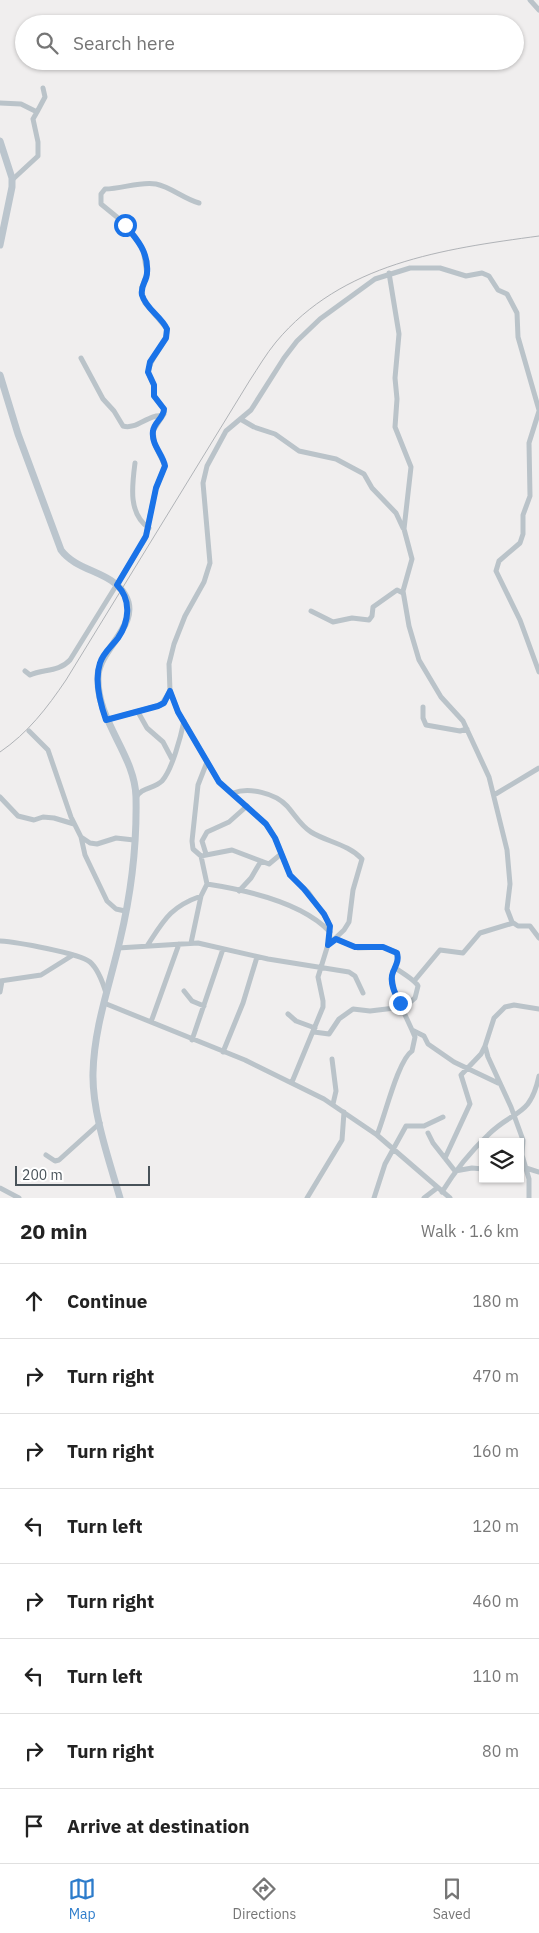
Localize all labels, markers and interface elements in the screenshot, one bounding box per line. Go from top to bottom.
search box [15,15,524,70]
icon: search [33,29,61,57]
text: Search here [73,31,175,55]
route start [114,214,137,237]
route end [389,992,412,1015]
map controls [479,1138,524,1183]
button: layers [479,1138,524,1183]
scale bar [15,1163,150,1186]
text: 200 m [22,1166,63,1184]
text: 20 min [20,1217,87,1245]
text: Walk · 1.6 km [421,1221,519,1241]
icon: ahead [20,1287,48,1315]
text: Continue [67,1289,147,1313]
text: 180 m [472,1291,519,1311]
icon: right [20,1362,48,1390]
text: Turn right [67,1364,154,1388]
text: 470 m [472,1366,519,1386]
icon: right [20,1437,48,1465]
text: Turn right [67,1439,154,1463]
text: 160 m [472,1441,519,1461]
icon: left [20,1512,48,1540]
text: Turn left [67,1514,143,1538]
text: 120 m [472,1516,519,1536]
icon: right [20,1587,48,1615]
text: Turn right [67,1589,154,1613]
text: 460 m [472,1591,519,1611]
icon: left [20,1662,48,1690]
text: Turn left [67,1664,143,1688]
text: 110 m [472,1666,519,1686]
icon: right [20,1737,48,1765]
text: Turn right [67,1739,154,1763]
text: 80 m [482,1741,519,1761]
icon: arrive [20,1812,48,1840]
text: Arrive at destination [67,1814,250,1838]
tab: Map [68,1875,96,1923]
tab: Directions [233,1875,296,1923]
tab: Saved [433,1875,471,1923]

